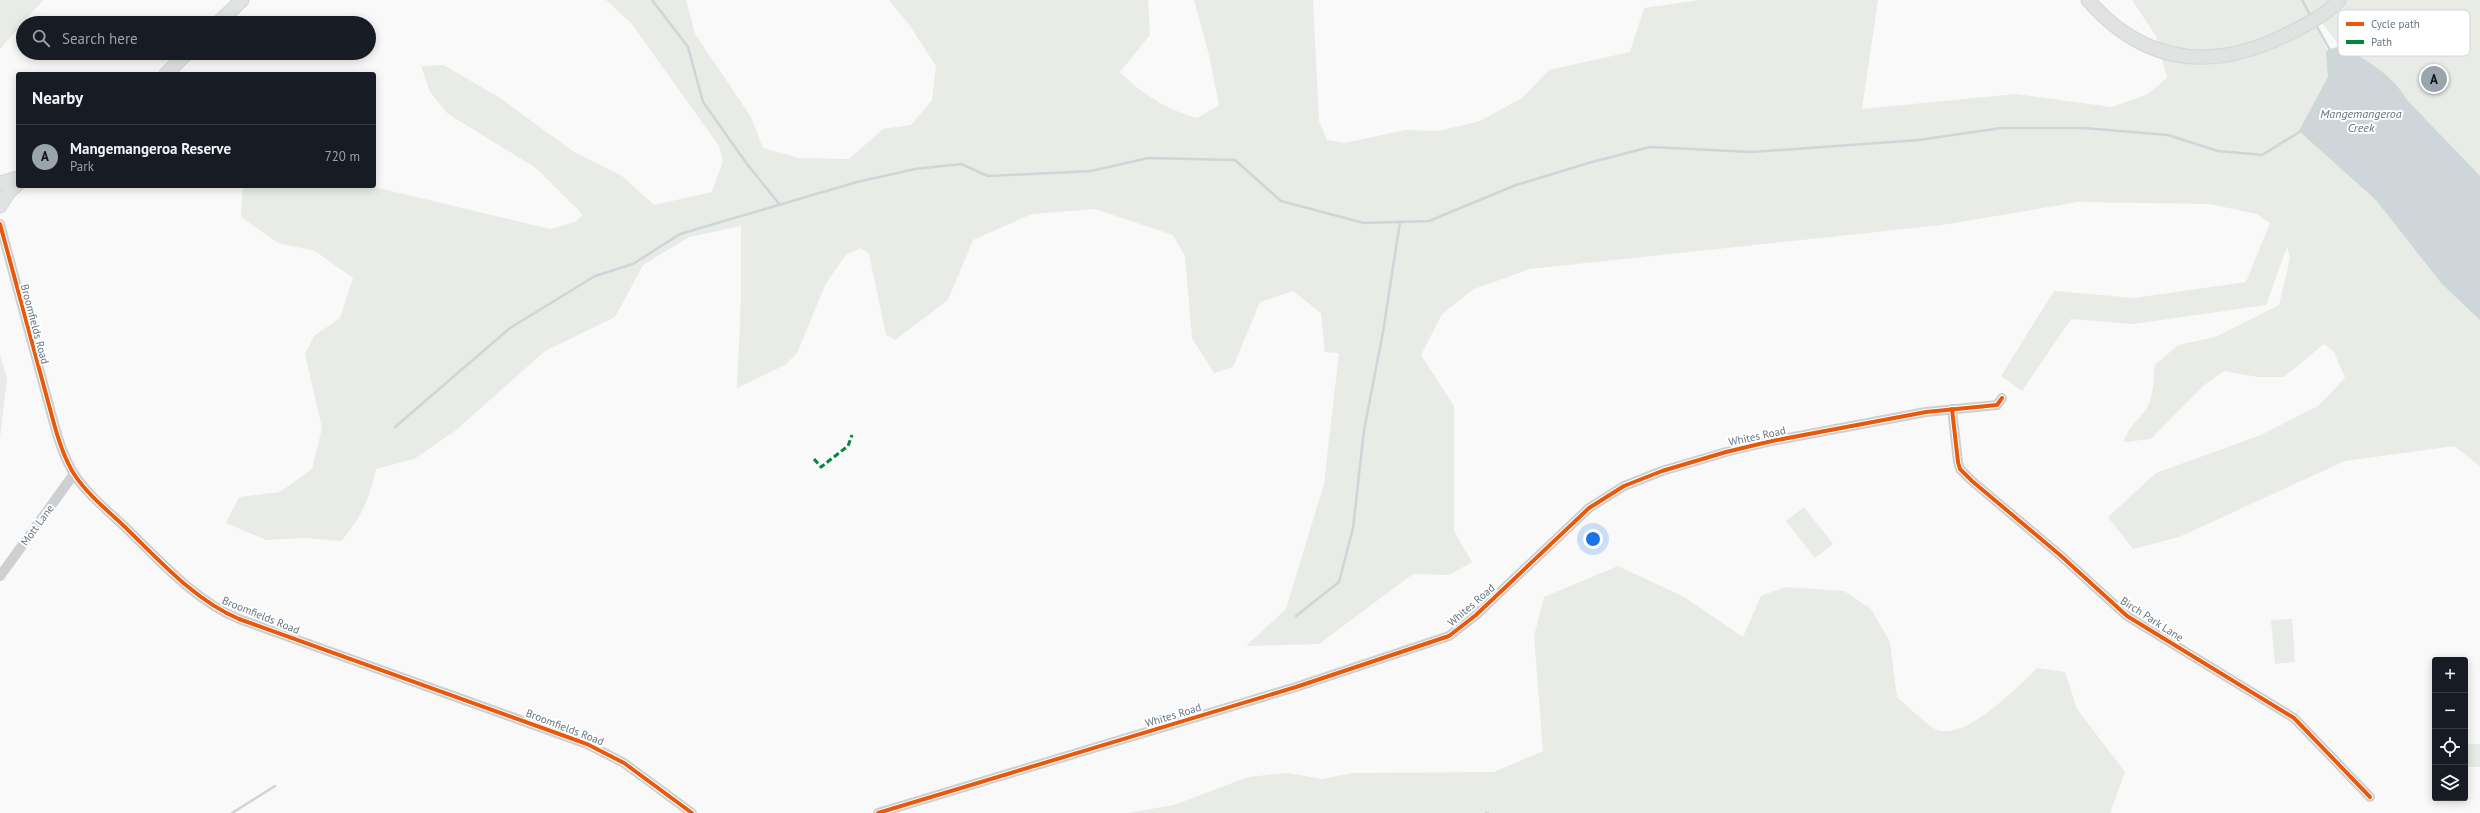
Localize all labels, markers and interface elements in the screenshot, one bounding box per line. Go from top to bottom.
legend [2338,10,2470,56]
search box [16,16,376,60]
text: Cycle path [2371,17,2420,31]
icon: search [30,27,52,49]
text: Search here [62,29,138,48]
text: Path [2371,35,2392,49]
pin: A [2421,64,2447,94]
text: Nearby [32,87,83,109]
water label: Mangemangeroa Creek [2320,106,2402,135]
text: Mangemangeroa Reserve [70,139,231,158]
text: A [41,148,49,165]
text: 720 m [325,148,360,165]
text: Park [70,158,94,175]
street label: Broomfields Road [18,282,52,366]
street label: Whites Road [1727,423,1787,449]
street label: Mott Lane [17,501,57,548]
your location [1583,529,1603,549]
street label: Whites Road [1444,581,1498,629]
street label: Broomfields Road [220,593,302,637]
street label: Birch Park Lane [2118,593,2187,645]
map controls [2432,657,2468,801]
button: + [2432,657,2468,693]
button: − [2432,693,2468,729]
street label: Whites Road [1143,700,1203,730]
street label: Broomfields Road [524,706,606,748]
button: locate [2432,729,2468,765]
button: layers [2432,765,2468,801]

